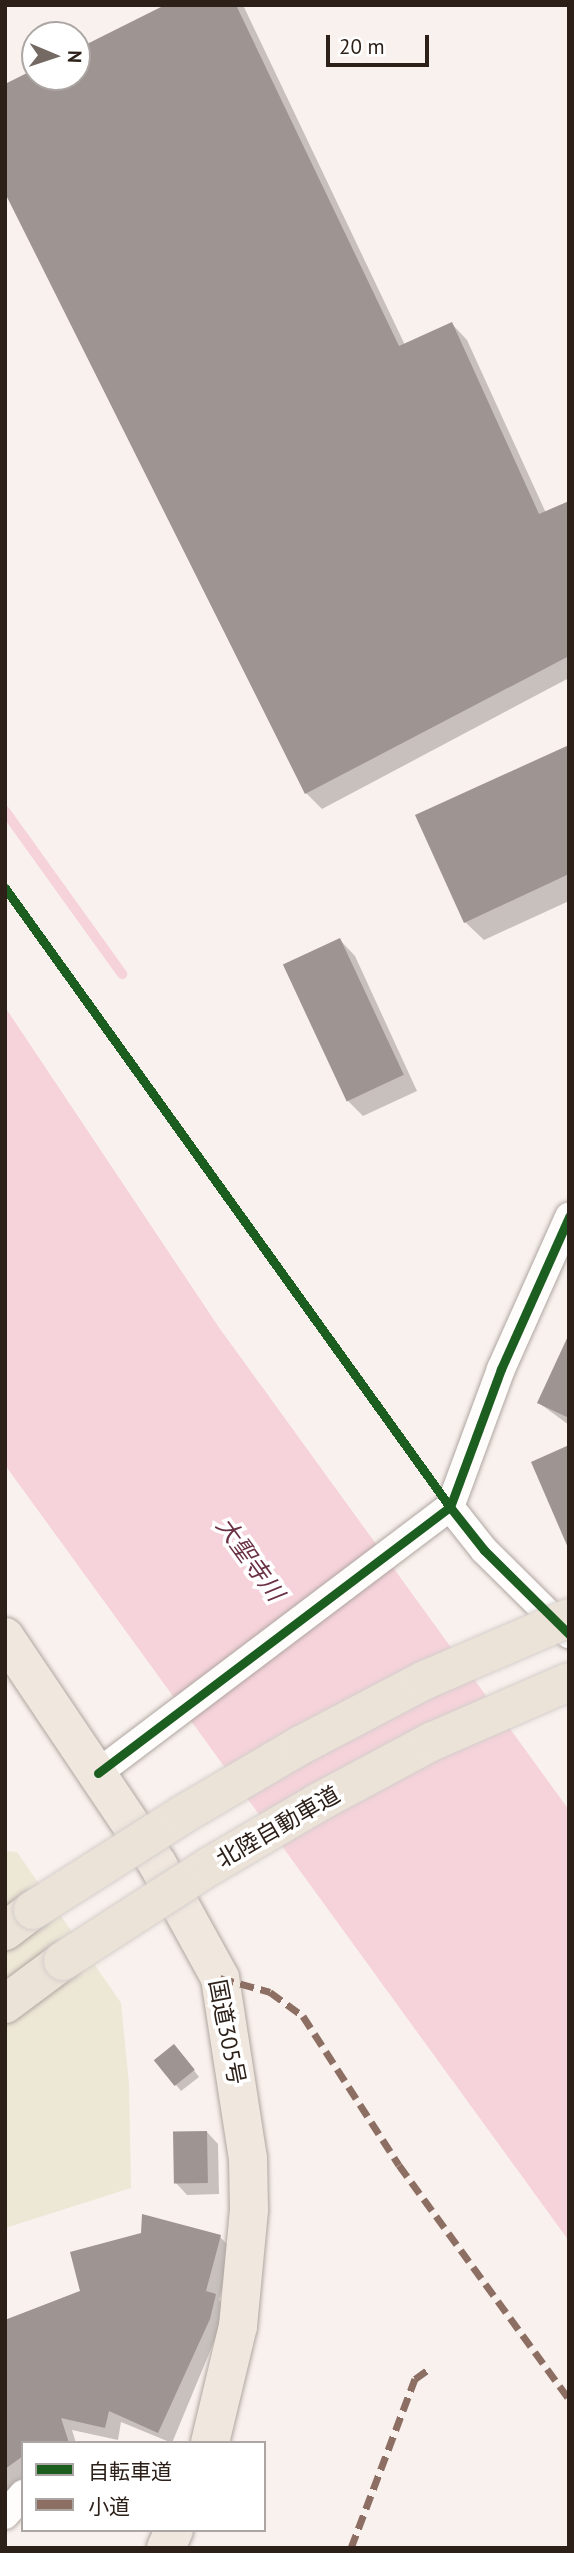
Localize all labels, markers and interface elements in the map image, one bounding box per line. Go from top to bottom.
north arrow [21,21,91,91]
scale bar [329,21,432,65]
text: 20 m [339,33,385,60]
text: N [63,50,87,63]
water label: 大聖寺川 [210,1512,290,1606]
street label: 北陸自動車道 [211,1781,345,1873]
street label: 国道305号 [203,1977,251,2087]
legend [21,2441,266,2532]
text: 自転車道 [88,2458,172,2485]
text: 小道 [88,2493,130,2520]

